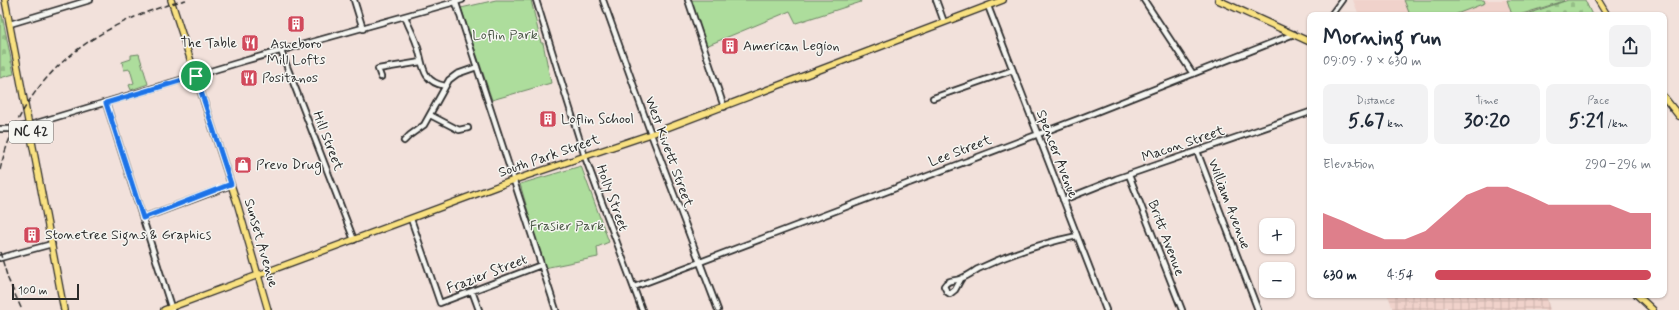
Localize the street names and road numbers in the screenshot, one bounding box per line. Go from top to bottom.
street label: West Kivett Street [641,94,698,211]
street label: Spencer Avenue [1032,107,1082,201]
street label: Hill Street [308,109,348,174]
road number: NC 42 [9,121,53,143]
street label: Macon Street [1139,121,1228,167]
street label: South Park Street [496,130,603,182]
street label: Lee Street [926,131,995,171]
street label: William Avenue [1203,156,1255,252]
street label: Holly Street [592,162,632,234]
street label: Sunset Avenue [240,197,282,290]
street label: Britt Avenue [1143,198,1189,279]
street label: Frazier Street [444,250,530,298]

